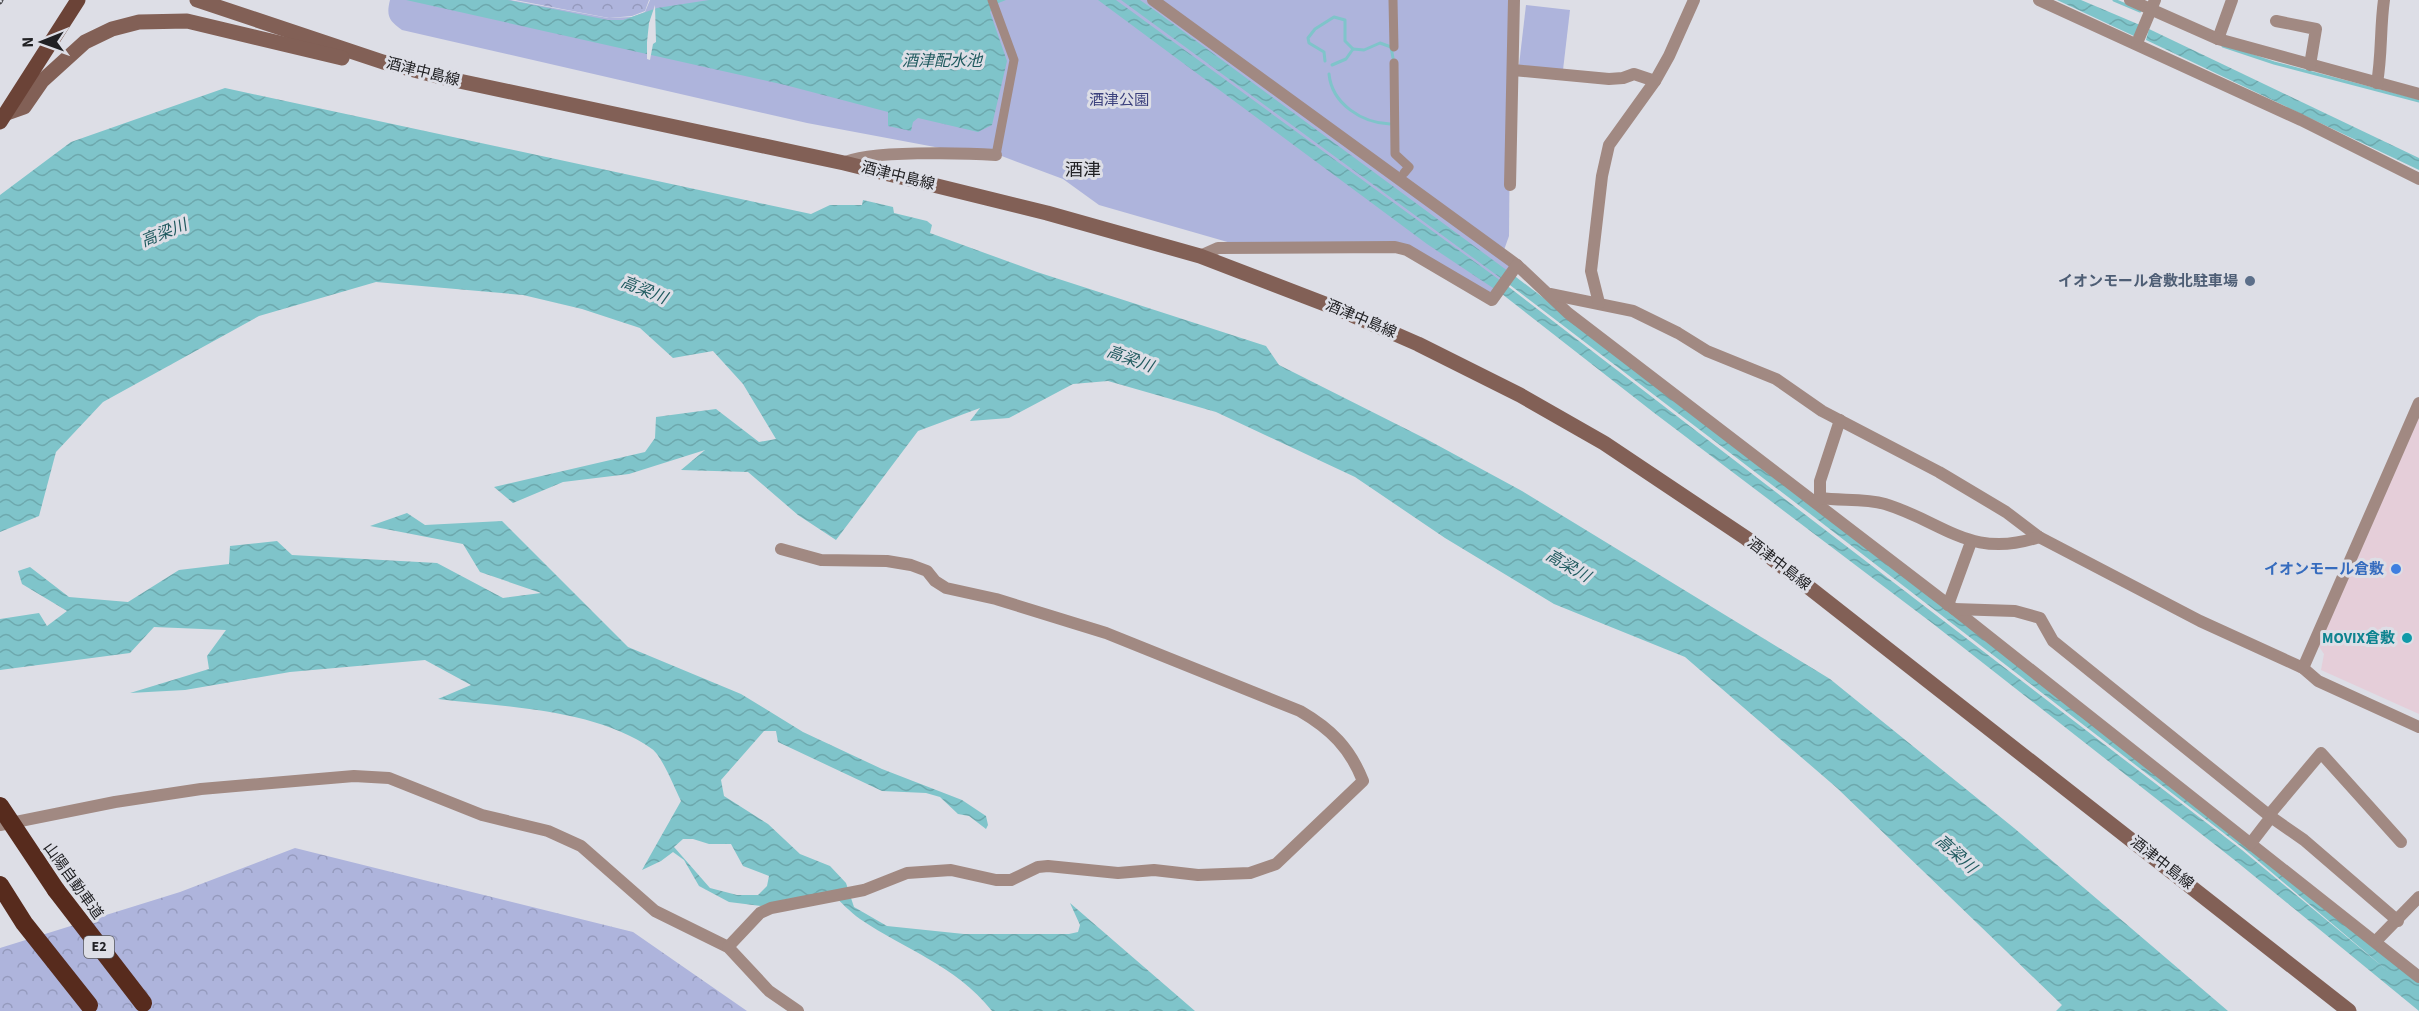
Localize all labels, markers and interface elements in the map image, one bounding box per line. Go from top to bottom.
north arrow [12,12,72,72]
text: N [17,37,39,48]
water label: 酒津配水池 [902,50,984,72]
street label: 酒津中島線 [384,53,462,91]
park label: 酒津公園 [1089,90,1149,111]
street label: 酒津中島線 [859,157,937,195]
district label: 酒津 [1065,158,1101,183]
water label: 高梁川 [138,213,192,252]
water label: 高梁川 [618,271,672,310]
place label: イオンモール倉敷北駐車場 [2058,271,2238,292]
marker: イオンモール倉敷北駐車場 [2243,274,2257,288]
street label: 酒津中島線 [1322,295,1400,343]
water label: 高梁川 [1104,340,1158,378]
street label: 酒津中島線 [1743,533,1815,595]
water label: 高梁川 [1542,544,1596,589]
place label: イオンモール倉敷 [2264,559,2384,580]
marker: イオンモール倉敷 [2389,562,2403,576]
place label: MOVIX倉敷 [2322,628,2395,649]
marker: MOVIX倉敷 [2400,631,2414,645]
water label: 高梁川 [1931,830,1983,880]
street label: 酒津中島線 [2126,832,2198,894]
street label: 山陽自動車道 [38,838,108,924]
road number: E2 [84,936,114,958]

